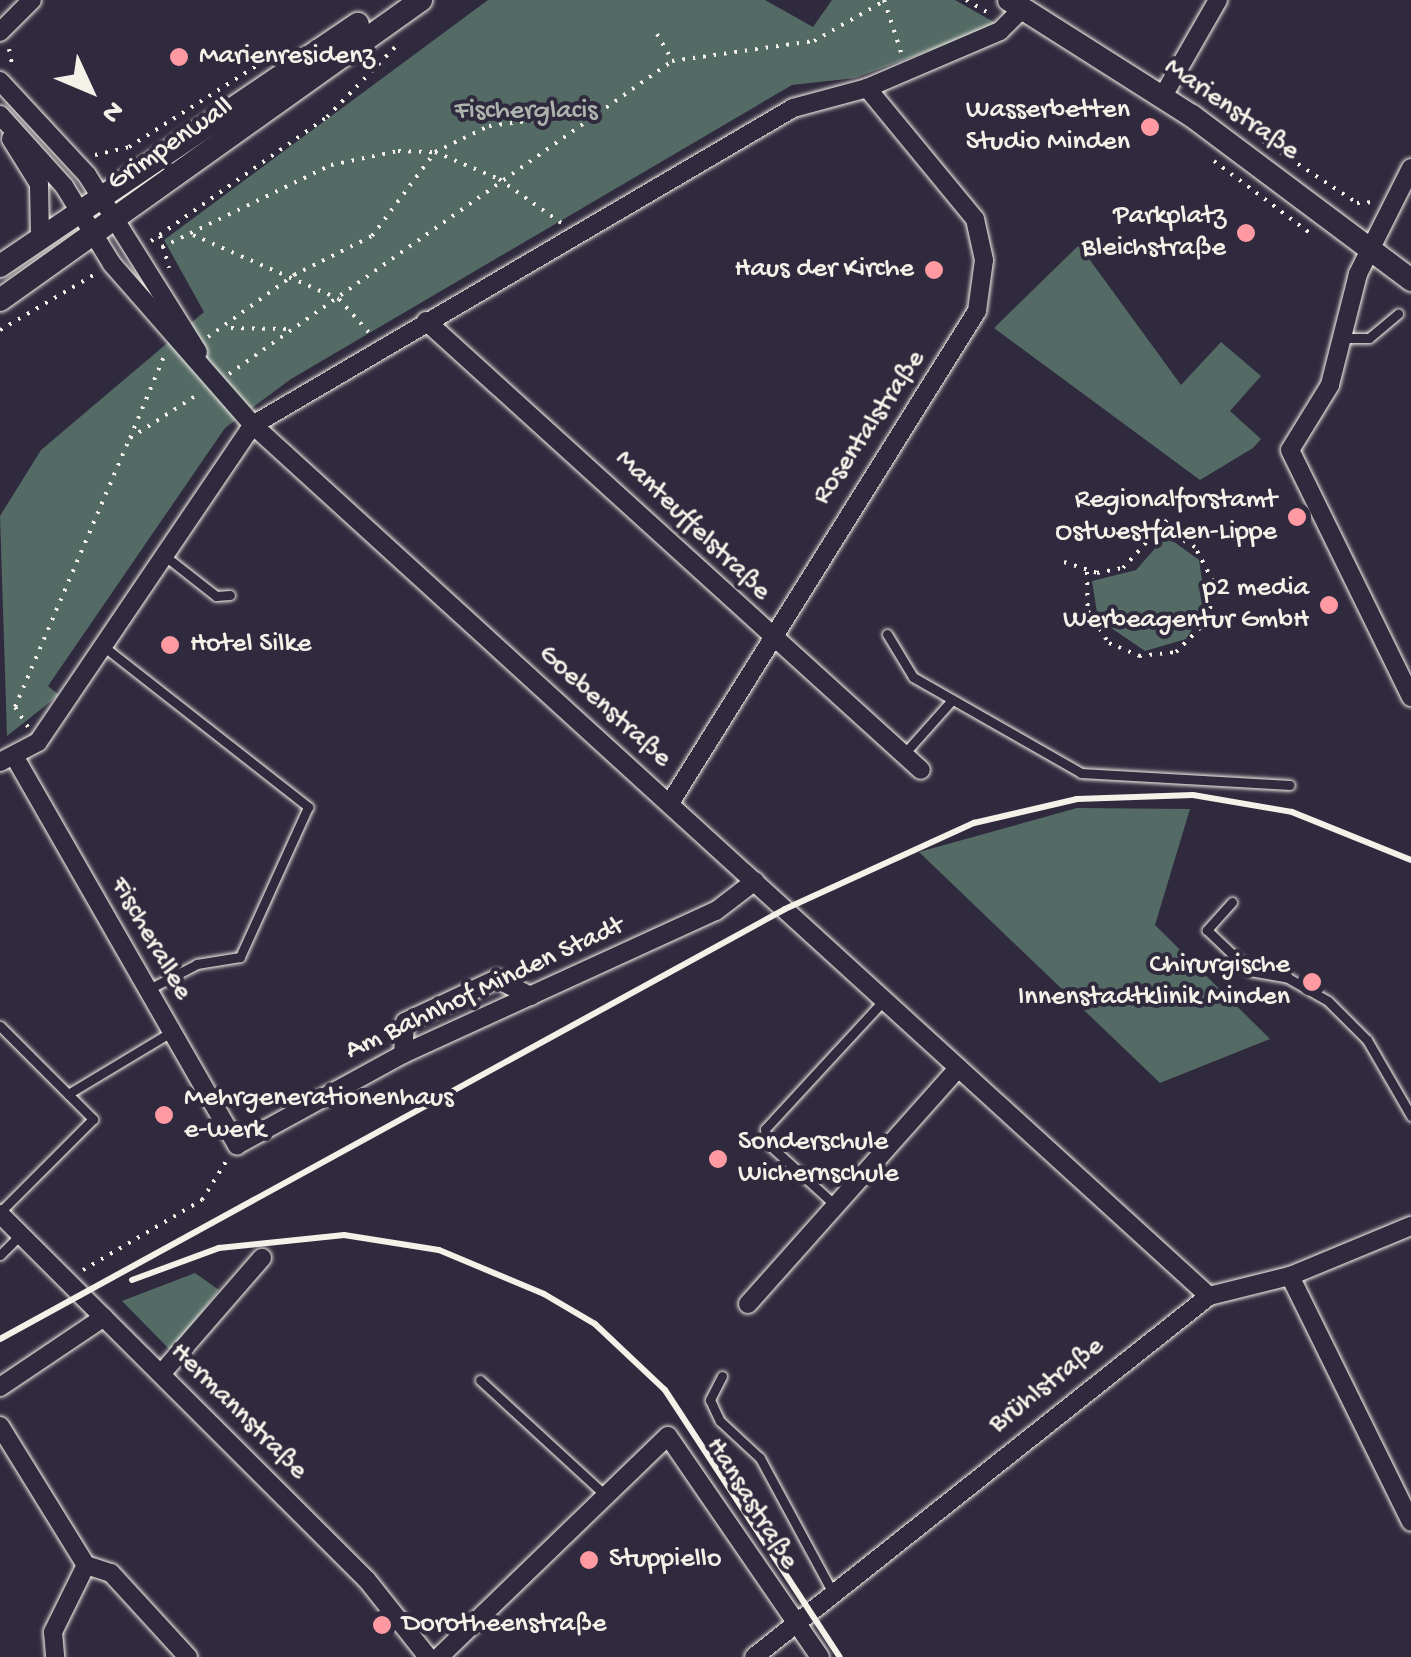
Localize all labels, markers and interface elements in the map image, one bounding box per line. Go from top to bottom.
north arrow [40,40,140,140]
place label: Marienresidenz [199,40,375,74]
marker: Marienresidenz [168,46,190,68]
street label: Marienstraße [1157,51,1305,169]
street label: Grimpenwall [102,91,240,199]
text: N [94,93,130,129]
place label: Wasserbetten Studio Minden [966,94,1130,160]
park label: Fischerglacis [454,95,598,129]
marker: Wasserbetten Studio Minden [1139,116,1161,138]
place label: Parkplatz Bleichstraße [1082,200,1226,266]
marker: Parkplatz Bleichstraße [1235,222,1257,244]
place label: Haus der Kirche [735,253,914,287]
marker: Haus der Kirche [923,259,945,281]
street label: Rosentalstraße [806,344,934,512]
street label: Manteuffelstraße [607,443,777,609]
place label: Regionalforstamt Ostwestfalen-Lippe [1055,484,1277,550]
marker: Regionalforstamt Ostwestfalen-Lippe [1286,506,1308,528]
place label: p2 media Werbeagentur GmbH [1063,572,1309,638]
marker: p2 media Werbeagentur GmbH [1318,594,1340,616]
place label: Hotel Silke [190,628,311,662]
marker: Hotel Silke [159,634,181,656]
street label: Goebenstraße [530,638,678,776]
street label: Fischerallee [101,872,199,1006]
street label: Am Bahnhof Minden Stadt [340,910,630,1068]
place label: Chirurgische Innenstadtklinik Minden [1018,949,1290,1015]
marker: Chirurgische Innenstadtklinik Minden [1299,969,1325,995]
place label: Mehrgenerationenhaus e-werk [184,1082,454,1148]
marker: Mehrgenerationenhaus e-werk [153,1104,175,1126]
place label: Sonderschule Wichernschule [738,1126,899,1192]
marker: Sonderschule Wichernschule [707,1148,729,1170]
street label: Brühlstraße [983,1331,1111,1441]
street label: Hermannstraße [162,1336,314,1488]
street label: Hansastraße [697,1432,805,1576]
place label: Stuppiello [609,1543,722,1577]
marker: Stuppiello [578,1549,600,1571]
place label: Dorotheenstraße [402,1608,607,1642]
marker: Dorotheenstraße [371,1614,393,1636]

